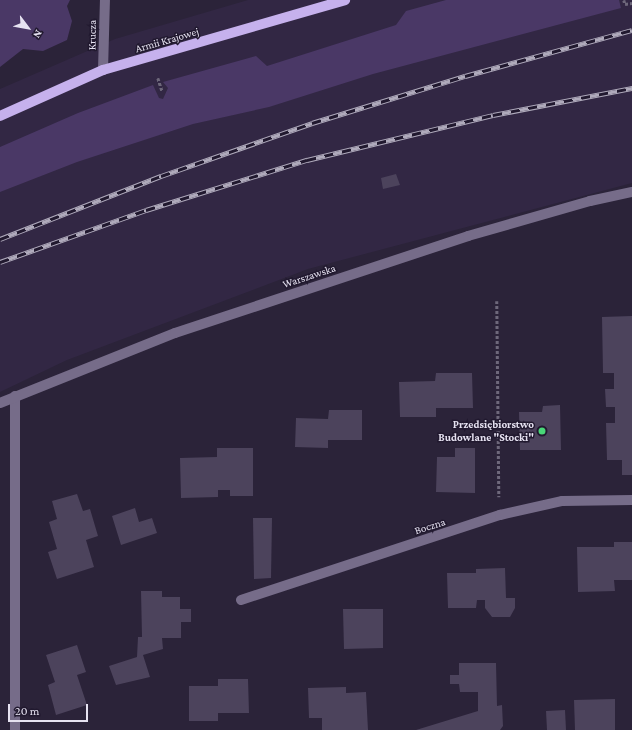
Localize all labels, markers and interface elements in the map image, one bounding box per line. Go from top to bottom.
north arrow [8,8,48,48]
street label: Krucza [85,20,99,50]
street label: Armii Krajowej [134,25,200,55]
text: N [31,28,45,41]
street label: Warszawska [281,261,337,291]
place label: Przedsiębiorstwo Budowlane "Stocki" [438,418,534,444]
marker: Przedsiębiorstwo Budowlane "Stocki" [537,426,547,436]
street label: Boczna [413,515,447,537]
scale bar [10,696,90,722]
text: 20 m [15,704,39,718]

